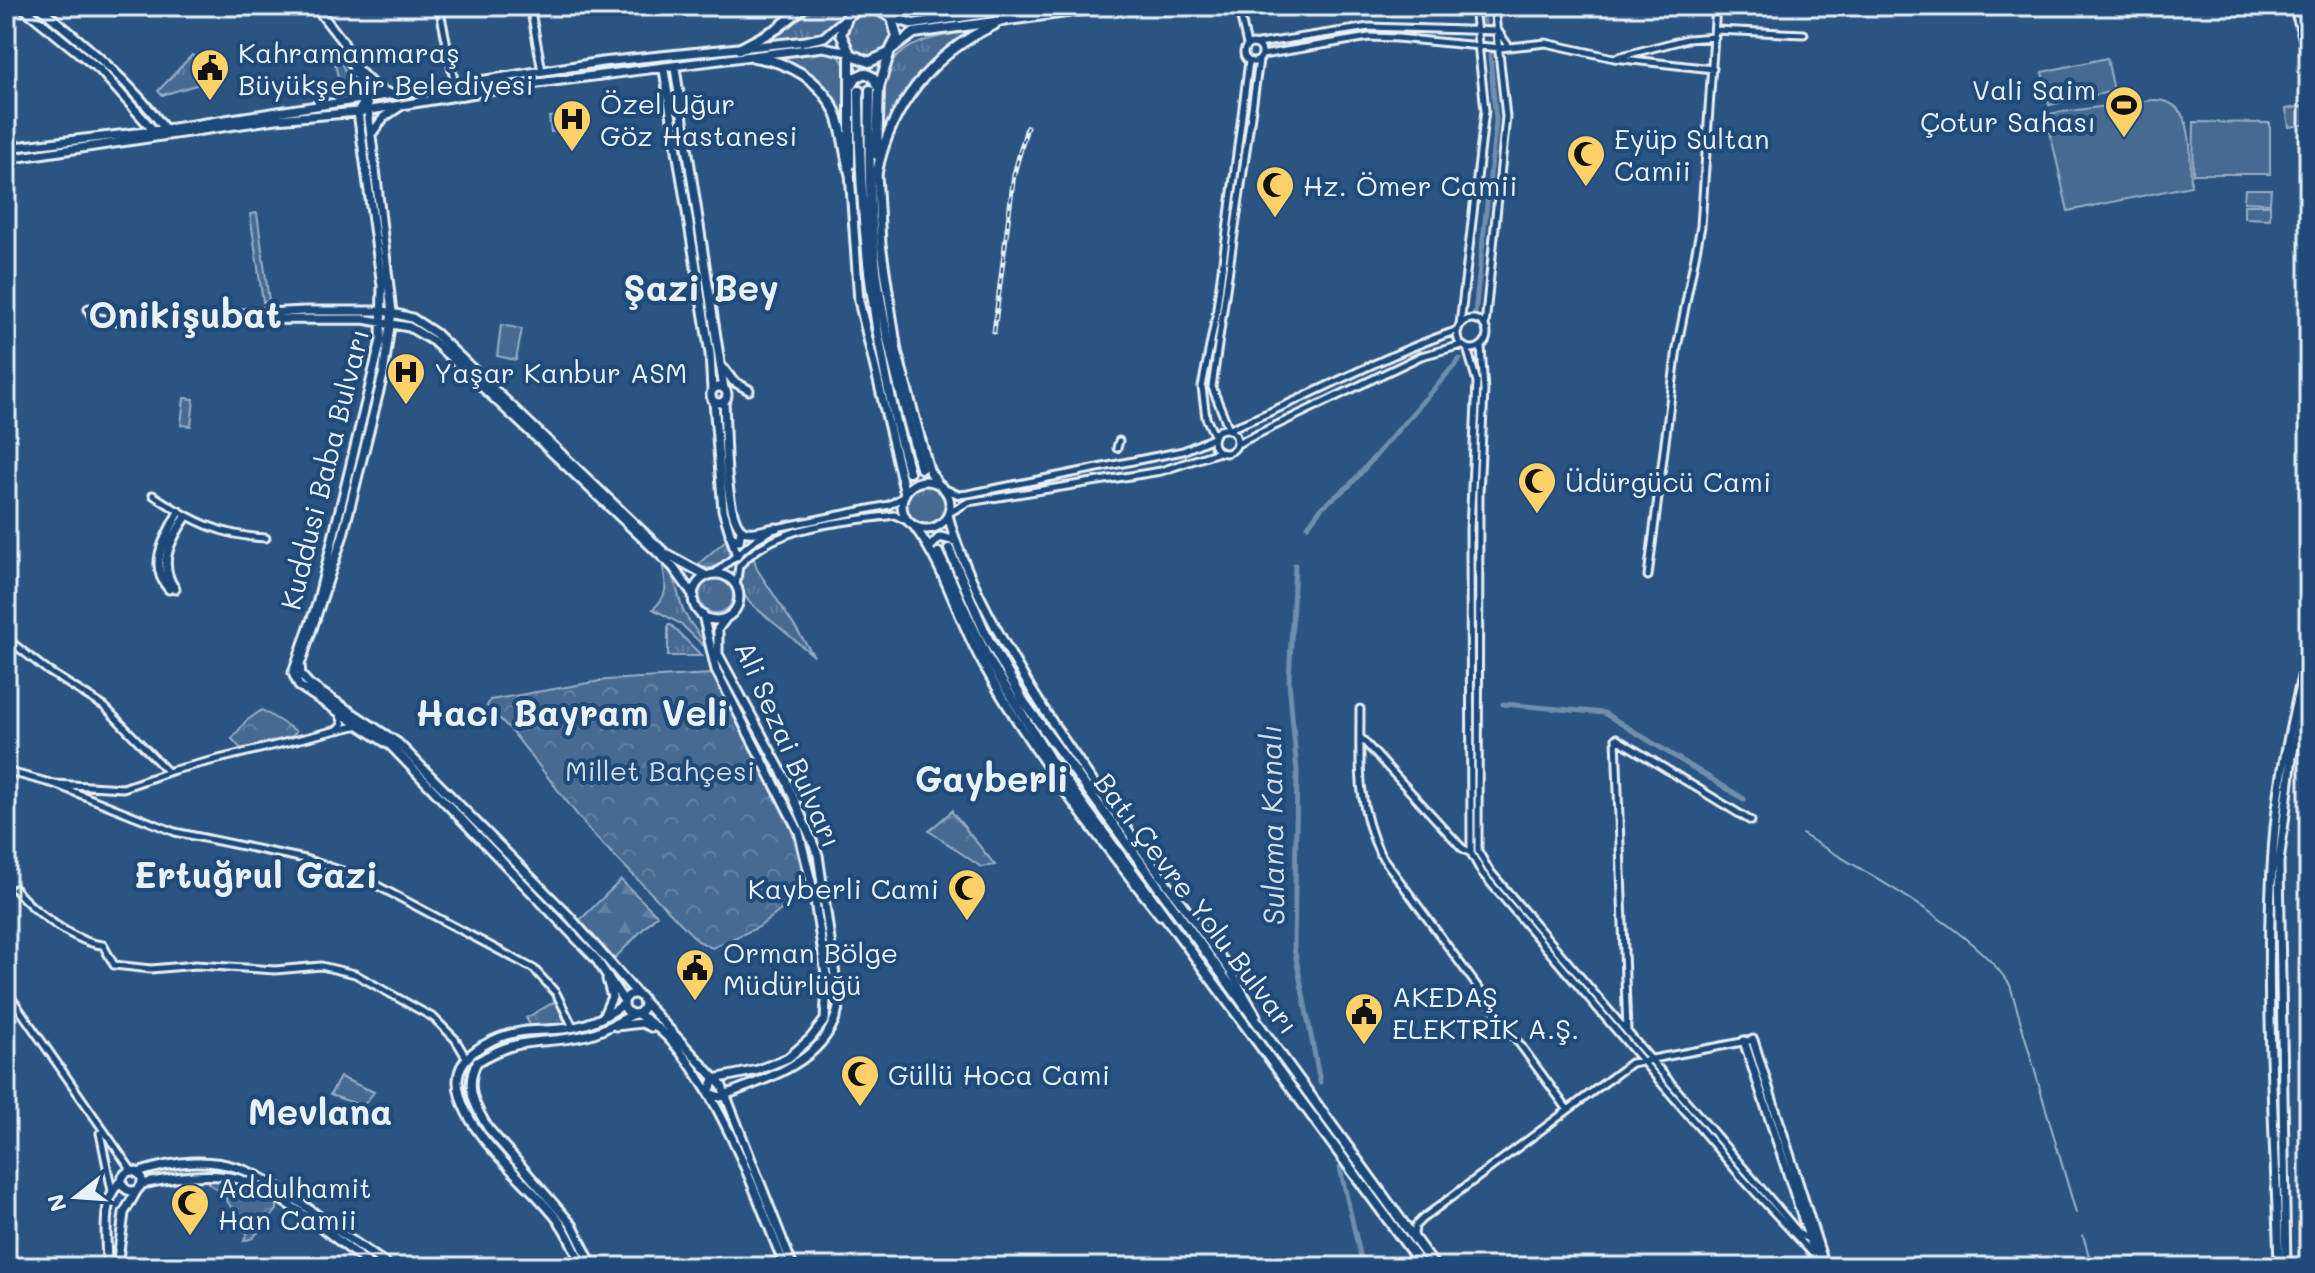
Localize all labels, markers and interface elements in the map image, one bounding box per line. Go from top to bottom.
place label: Kahramanmaraş Büyükşehir Belediyesi [238,34,534,102]
public building icon: Kahramanmaraş Büyükşehir Belediyesi [189,47,231,102]
place label: Vali Saim Çotur Sahası [1920,71,2096,139]
sports icon: Vali Saim Çotur Sahası [2103,84,2145,139]
place label: Özel Uğur Göz Hastanesi [600,85,798,153]
hospital icon: Özel Uğur Göz Hastanesi [551,98,593,153]
place label: Eyüp Sultan Camii [1614,120,1770,188]
mosque icon: Eyüp Sultan Camii [1565,133,1607,188]
mosque icon: Hz. Ömer Camii [1254,164,1296,219]
place label: Hz. Ömer Camii [1303,167,1518,203]
district label: Şazi Bey [623,263,779,311]
district label: Onikişubat [88,290,282,339]
street label: Kuddusi Baba Bulvarı [272,325,376,613]
hospital icon: Yaşar Kanbur ASM [385,351,427,406]
place label: Yaşar Kanbur ASM [434,354,687,390]
mosque icon: Üdürgücü Cami [1516,460,1558,515]
place label: Üdürgücü Cami [1565,463,1771,499]
street label: Ali Sezai Bulvarı [727,635,851,853]
district label: Hacı Bayram Veli [415,688,729,736]
water label: Sulama Kanalı [1249,724,1293,926]
park label: Millet Bahçesi [565,752,755,788]
district label: Gayberli [915,754,1069,802]
street label: Batı Çevre Yolu Bulvarı [1087,765,1307,1041]
district label: Ertuğrul Gazi [134,850,378,897]
mosque icon: Kayberli Cami [946,867,988,922]
place label: Kayberli Cami [748,870,939,906]
place label: Orman Bölge Müdürlüğü [723,934,898,1002]
public building icon: Orman Bölge Müdürlüğü [674,947,716,1002]
place label: AKEDAŞ ELEKTRİK A.Ş. [1392,978,1579,1046]
public building icon: AKEDAŞ ELEKTRİK A.Ş. [1343,991,1385,1046]
mosque icon: Güllü Hoca Cami [839,1053,881,1108]
place label: Güllü Hoca Cami [888,1056,1110,1092]
district label: Mevlana [248,1087,392,1134]
north arrow [36,1157,116,1237]
place label: Addulhamit Han Camii [218,1169,372,1237]
mosque icon: Addulhamit Han Camii [169,1182,211,1237]
text: N [40,1191,73,1215]

